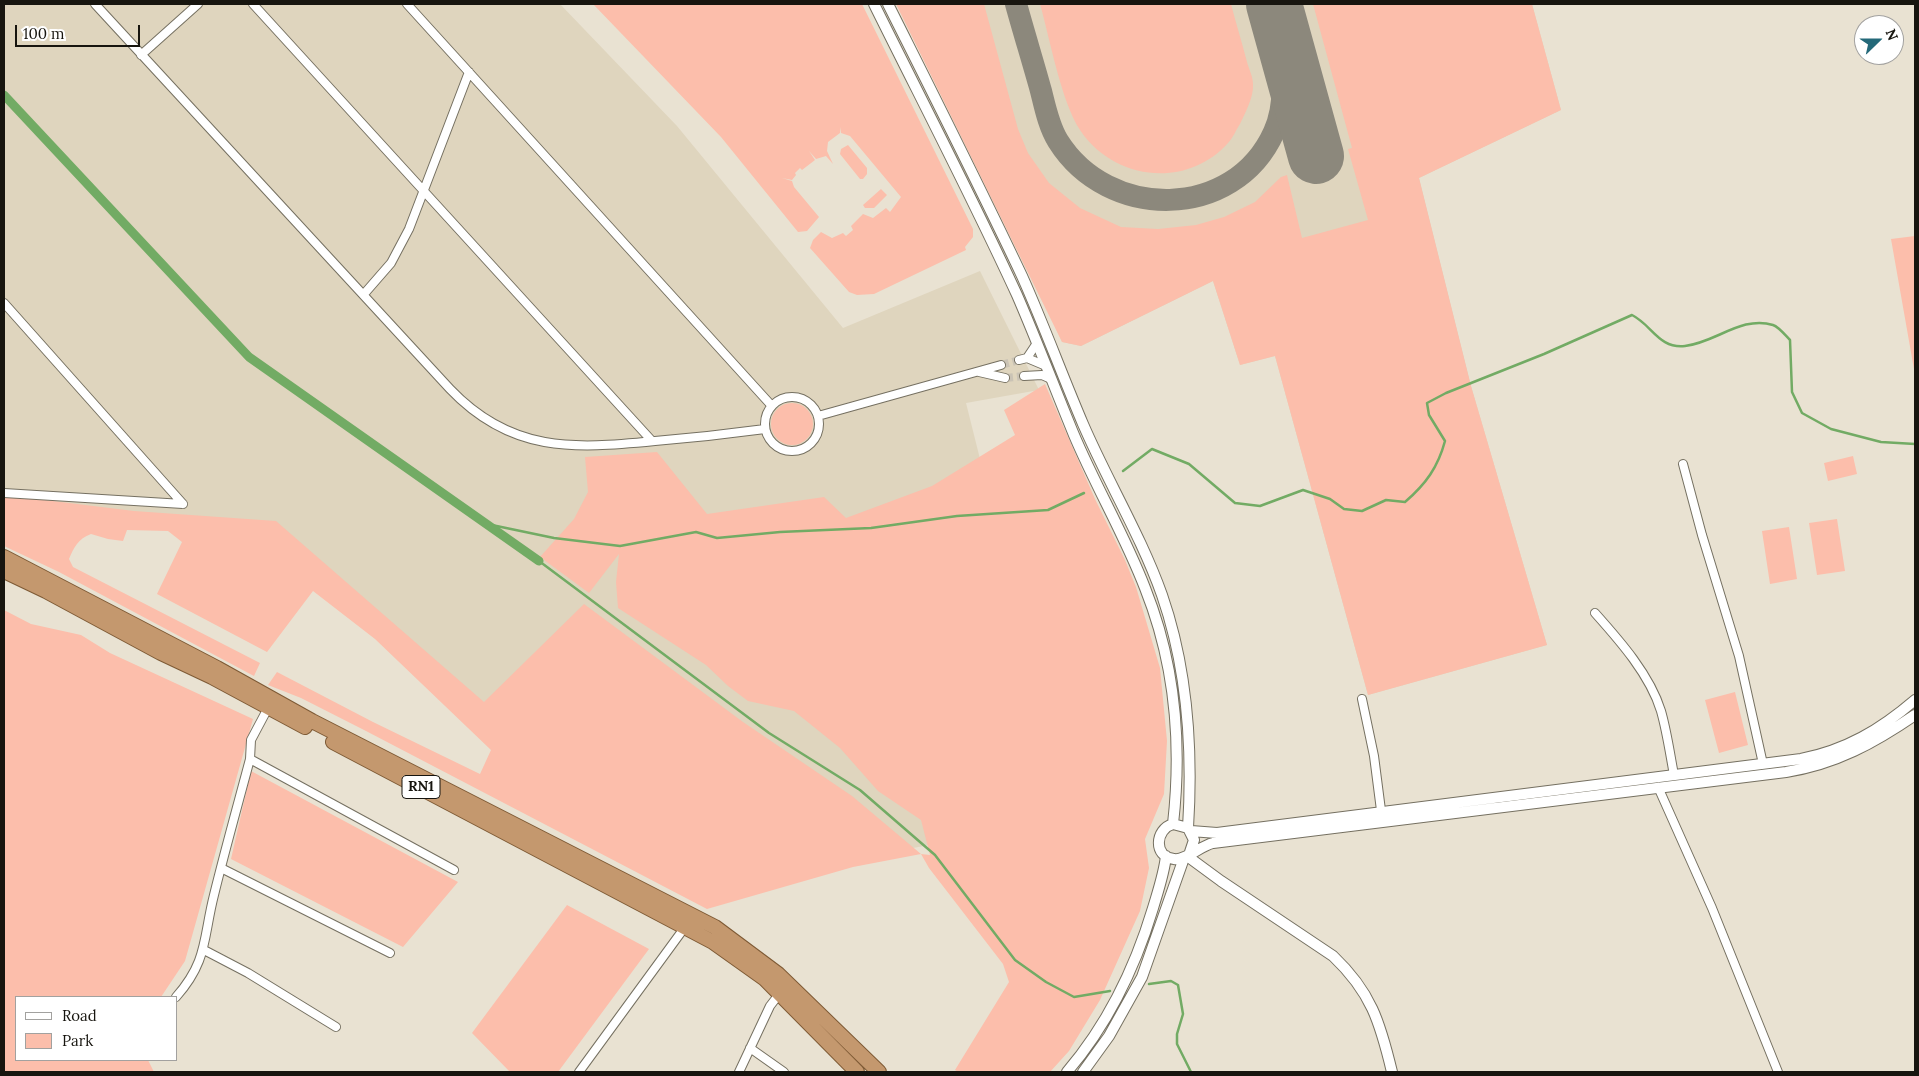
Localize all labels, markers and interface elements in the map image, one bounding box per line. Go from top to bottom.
scale bar [18,15,142,47]
north arrow [1854,15,1904,65]
text: 100 m [23,24,64,43]
text: N [1882,26,1902,43]
road number: RN1 [402,776,440,799]
legend [15,996,178,1061]
text: Road [62,1006,97,1025]
text: Park [62,1031,93,1050]

